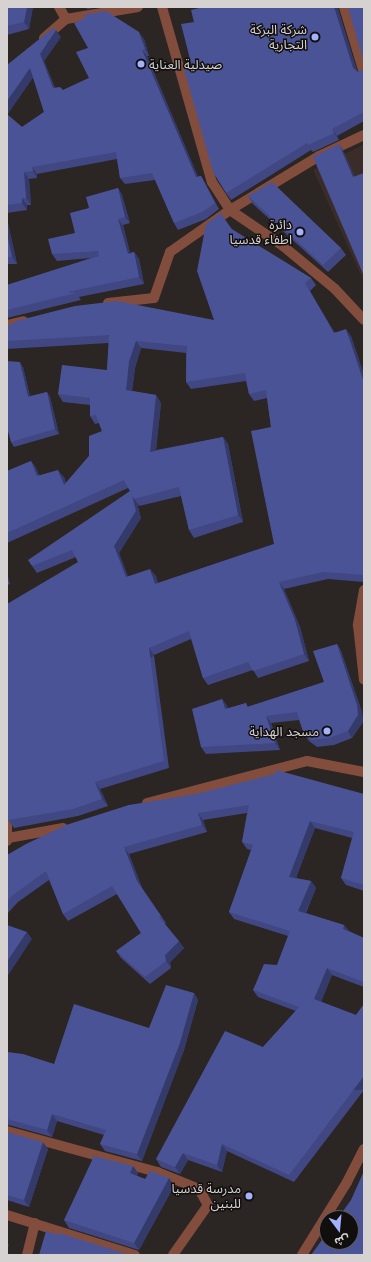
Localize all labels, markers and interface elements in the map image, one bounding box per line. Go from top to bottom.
place label: شركة البركة التجارية [250,22,307,53]
marker: شركة البركة التجارية [310,32,320,42]
place label: صيدلية العناية [149,56,222,72]
marker: صيدلية العناية [136,59,146,69]
place label: دائرة اطفاء قدسيا [230,217,292,248]
marker: دائرة اطفاء قدسيا [295,227,305,237]
place label: مسجد الهداية [249,723,319,739]
marker: مسجد الهداية [322,726,332,736]
place label: مدرسة قدسيا للبنين [171,1181,241,1212]
marker: مدرسة قدسيا للبنين [244,1191,254,1201]
north arrow [319,1210,359,1250]
text: ش [333,1232,351,1250]

